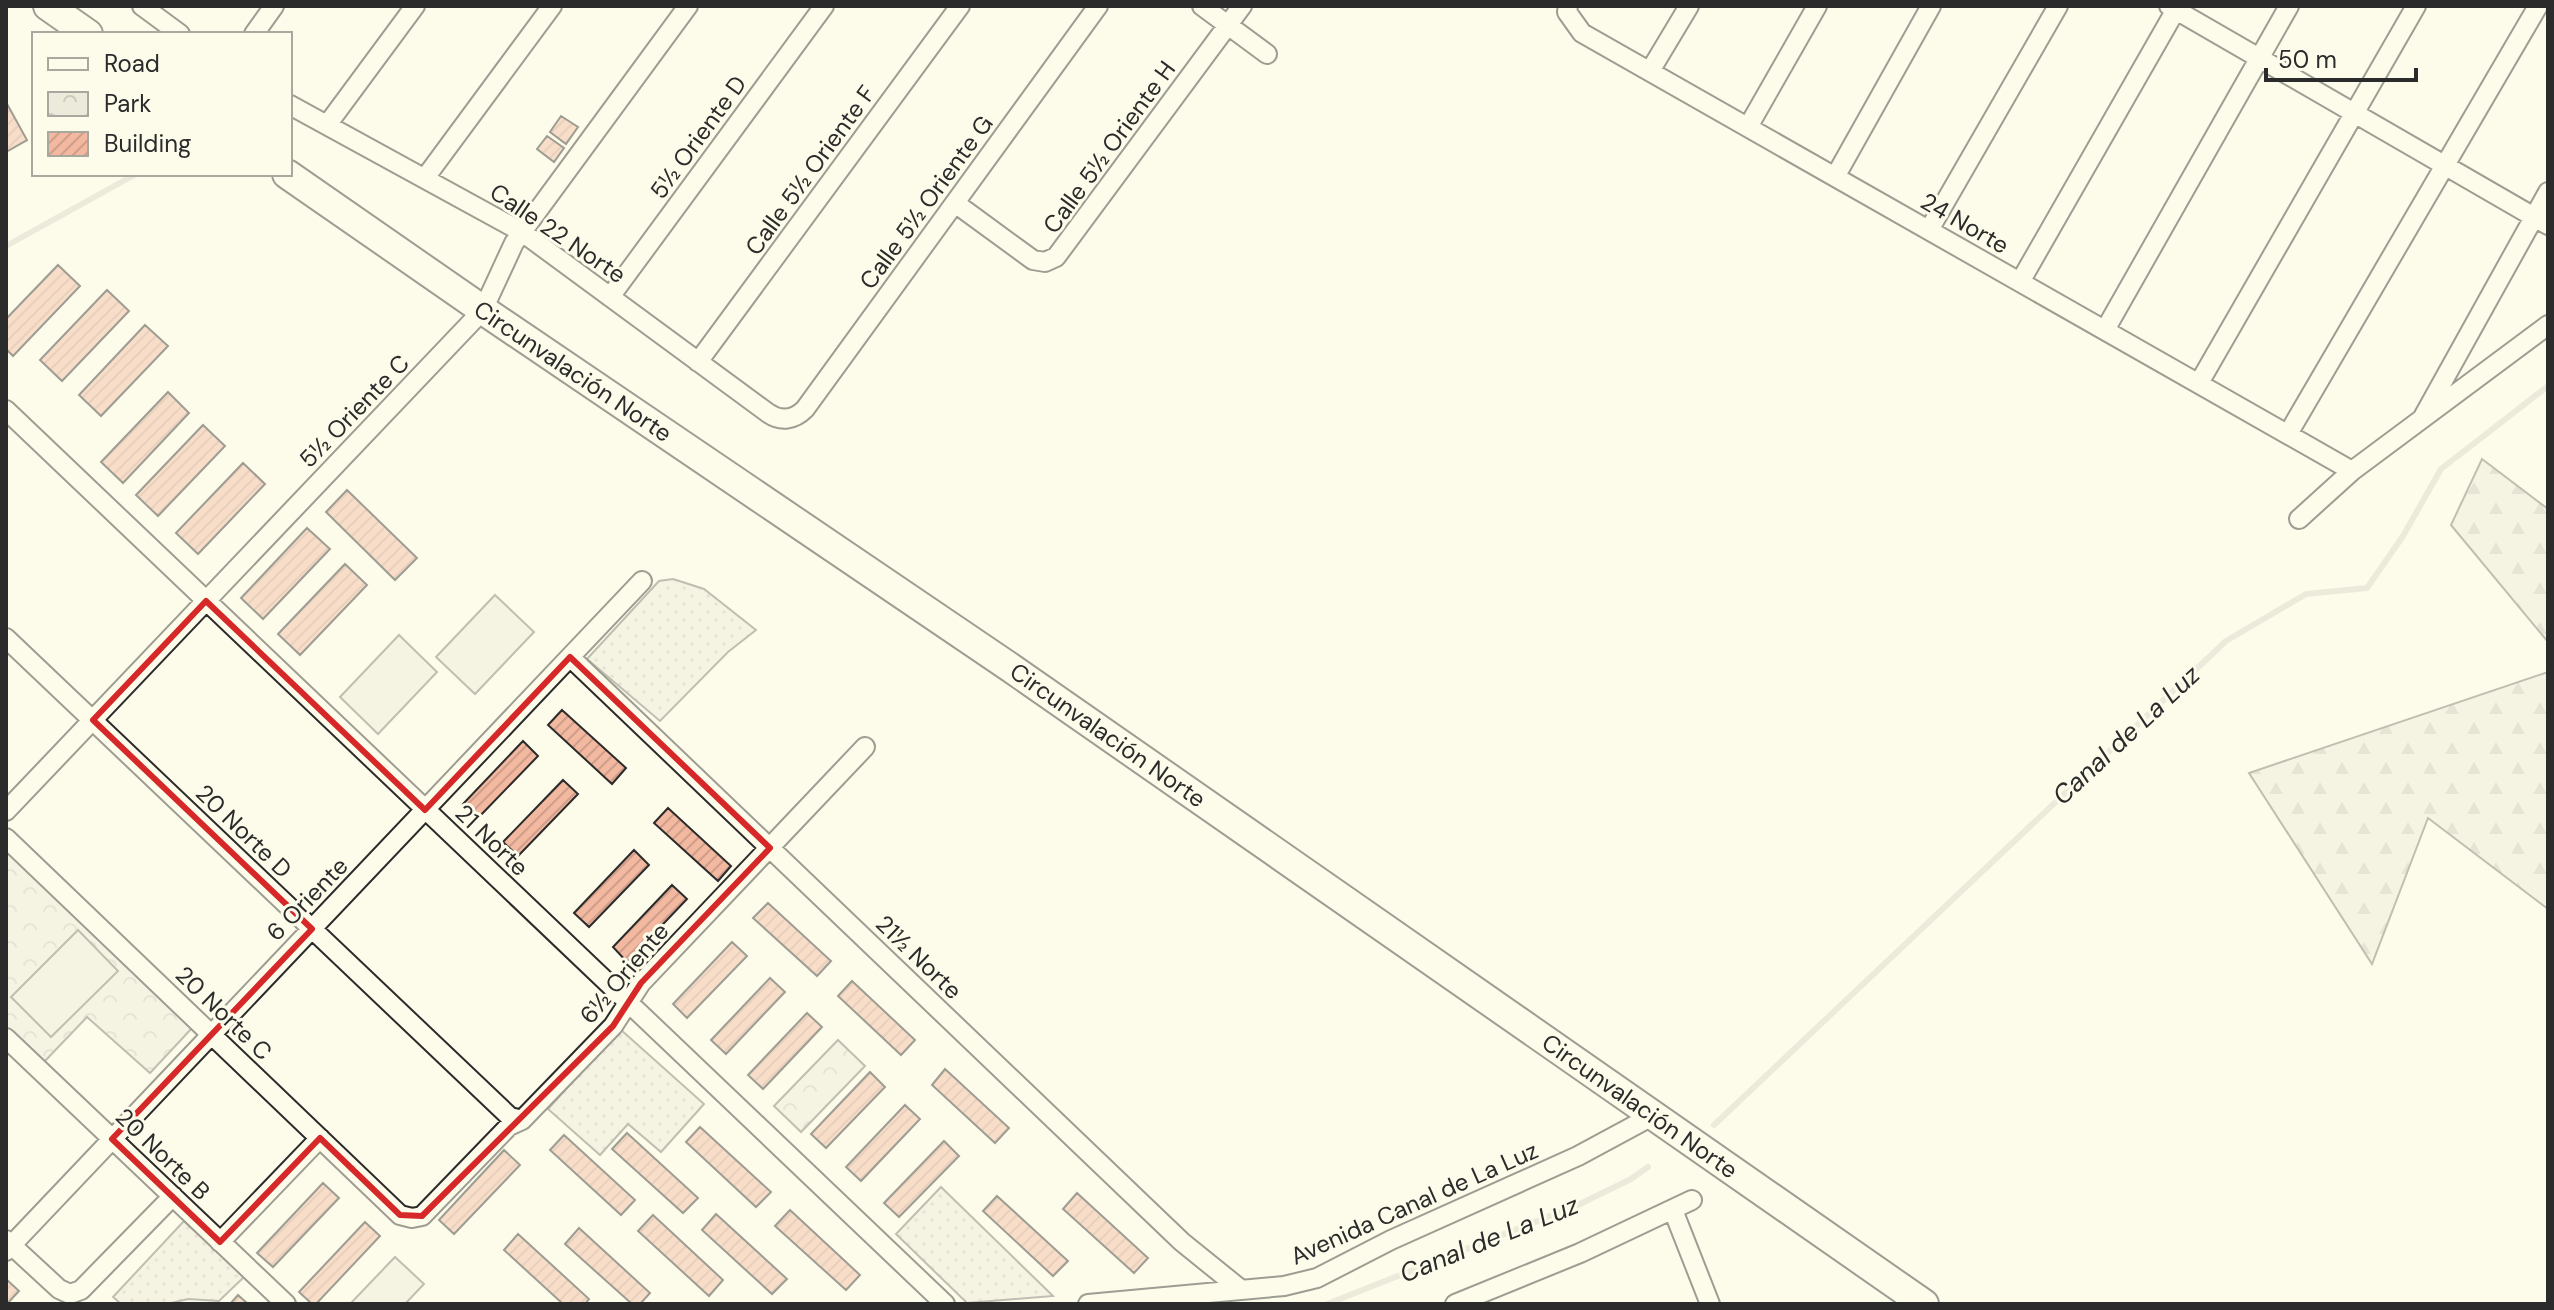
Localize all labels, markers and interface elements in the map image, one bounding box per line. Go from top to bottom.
legend [32,32,292,176]
scale bar [2266,32,2416,82]
text: 50 m [2278,44,2337,75]
text: Road [104,48,160,79]
street label: Calle 5½ Oriente H [1036,55,1182,239]
street label: 5½ Oriente D [643,69,753,205]
street label: Calle 5½ Oriente F [738,79,882,261]
text: Park [104,88,151,119]
street label: Calle 5½ Oriente G [852,109,1000,295]
text: Building [104,128,191,159]
street label: Calle 22 Norte [484,176,632,290]
street label: 24 Norte [1915,185,2015,261]
street label: Circunvalación Norte [468,293,678,449]
street label: 5½ Oriente C [292,348,416,474]
street label: Circunvalación Norte [1004,656,1212,814]
water label: Canal de La Luz [2045,657,2208,812]
street label: 20 Norte D [189,778,299,884]
street label: 21 Norte [449,798,535,882]
street label: 6 Oriente [259,851,355,947]
street label: 21½ Norte [869,908,969,1006]
street label: 6½ Oriente [573,916,675,1030]
street label: 20 Norte C [169,959,279,1067]
street label: Circunvalación Norte [1536,1027,1744,1185]
street label: 20 Norte B [109,1101,217,1207]
street label: Avenida Canal de La Luz [1286,1135,1542,1271]
water label: Canal de La Luz [1395,1189,1583,1289]

